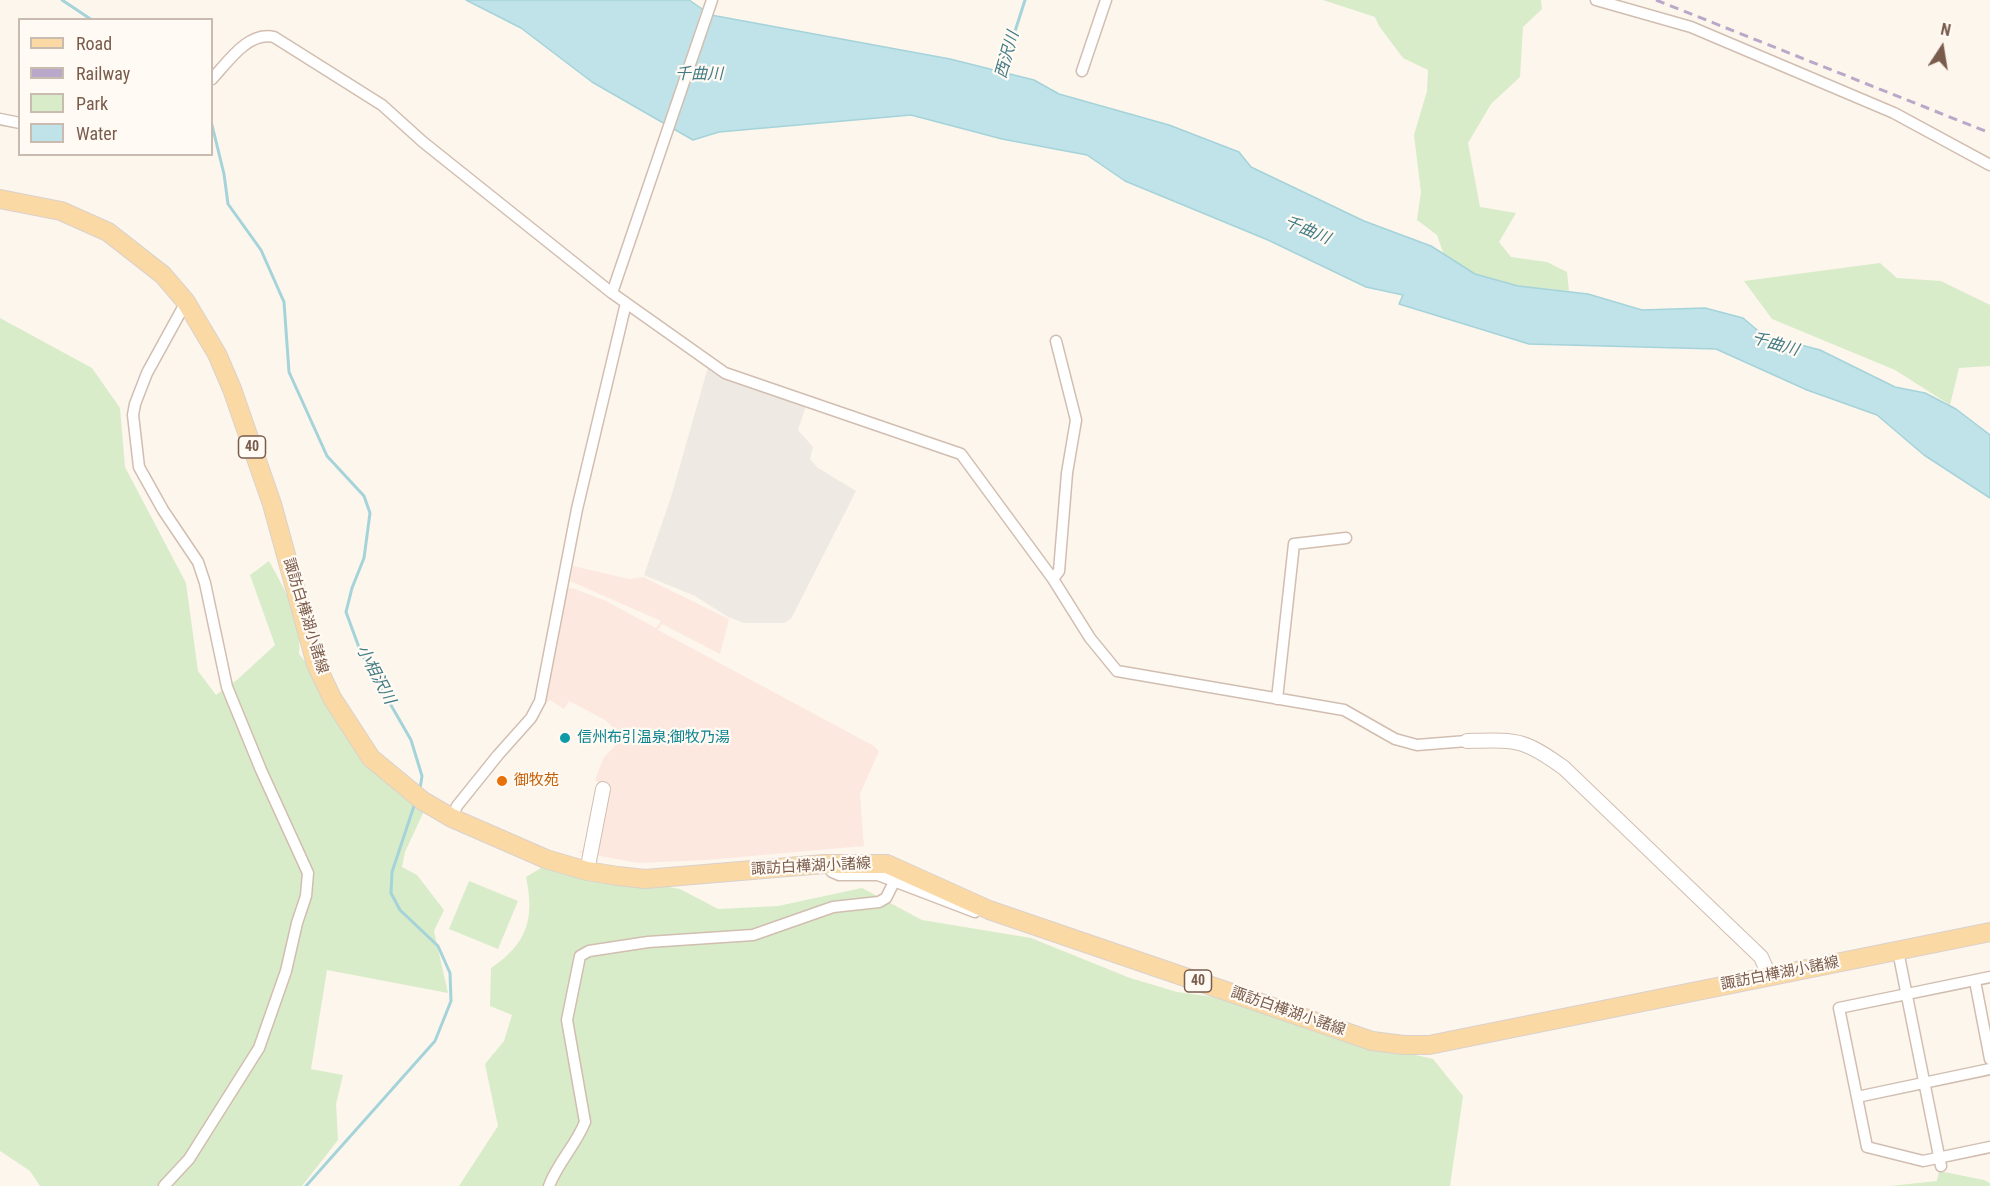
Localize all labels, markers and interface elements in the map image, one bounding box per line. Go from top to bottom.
legend [18,18,213,156]
north arrow [1912,18,1972,78]
text: N [1939,20,1953,40]
water label: 西沢川 [992,29,1024,81]
text: Road [76,33,112,54]
text: Railway [76,63,130,84]
water label: 千曲川 [675,65,723,85]
text: Park [76,93,108,114]
text: Water [76,123,117,144]
water label: 千曲川 [1281,213,1333,249]
water label: 千曲川 [1749,329,1801,361]
road number: 40 [238,436,266,458]
street label: 諏訪白樺湖小諸線 [279,556,331,676]
water label: 小相沢川 [352,642,398,708]
place label: 信州布引温泉;御牧乃湯 [577,729,730,747]
marker: 信州布引温泉;御牧乃湯 [558,731,572,745]
place label: 御牧苑 [514,772,559,790]
marker: 御牧苑 [495,774,509,788]
street label: 諏訪白樺湖小諸線 [751,855,871,879]
street label: 諏訪白樺湖小諸線 [1719,954,1841,994]
road number: 40 [1184,970,1212,992]
street label: 諏訪白樺湖小諸線 [1228,984,1348,1040]

